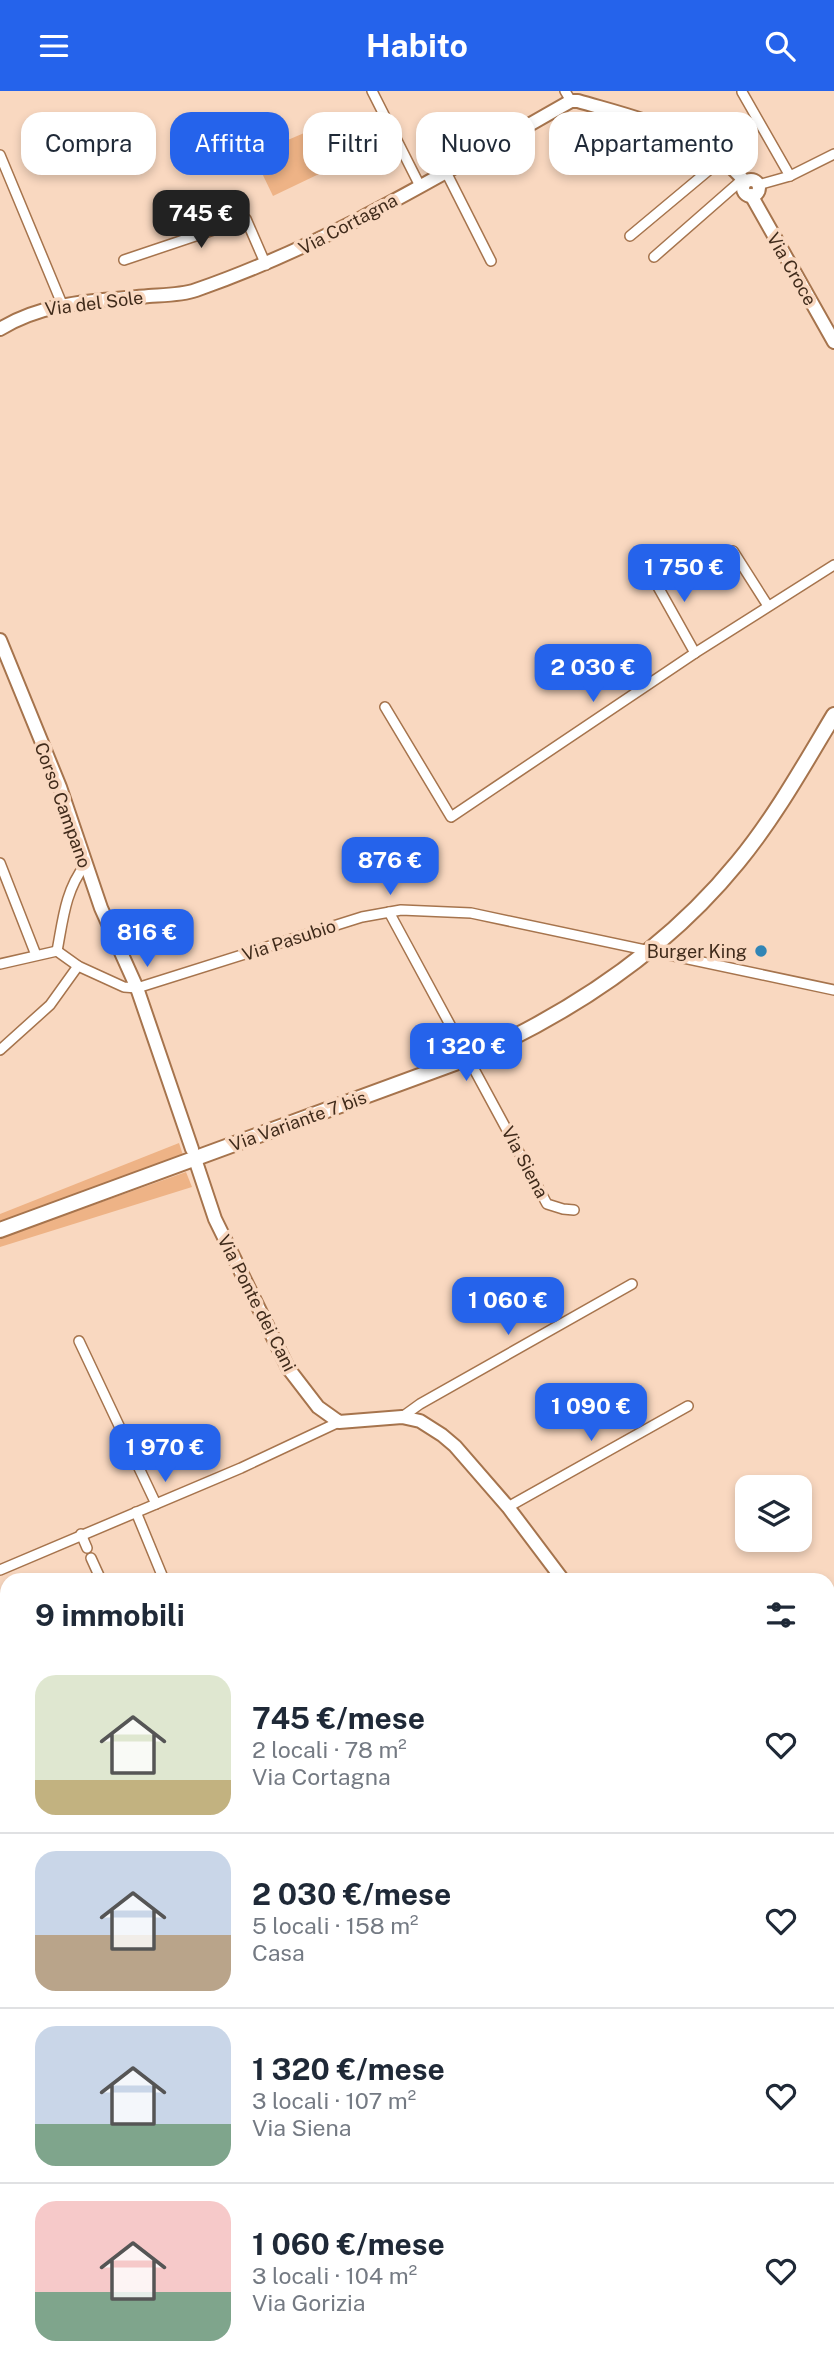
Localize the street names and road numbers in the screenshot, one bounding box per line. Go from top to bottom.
street label: Via Cortagna [295,189,401,259]
street label: Via Croce [763,229,821,309]
street label: Via del Sole [44,287,144,319]
street label: Corso Campano [31,739,95,871]
street label: Via Pasubio [240,915,338,965]
street label: Via Variante 7 bis [227,1087,369,1155]
street label: Via Siena [497,1123,553,1201]
street label: Via Ponte dei Cani [214,1231,300,1375]

